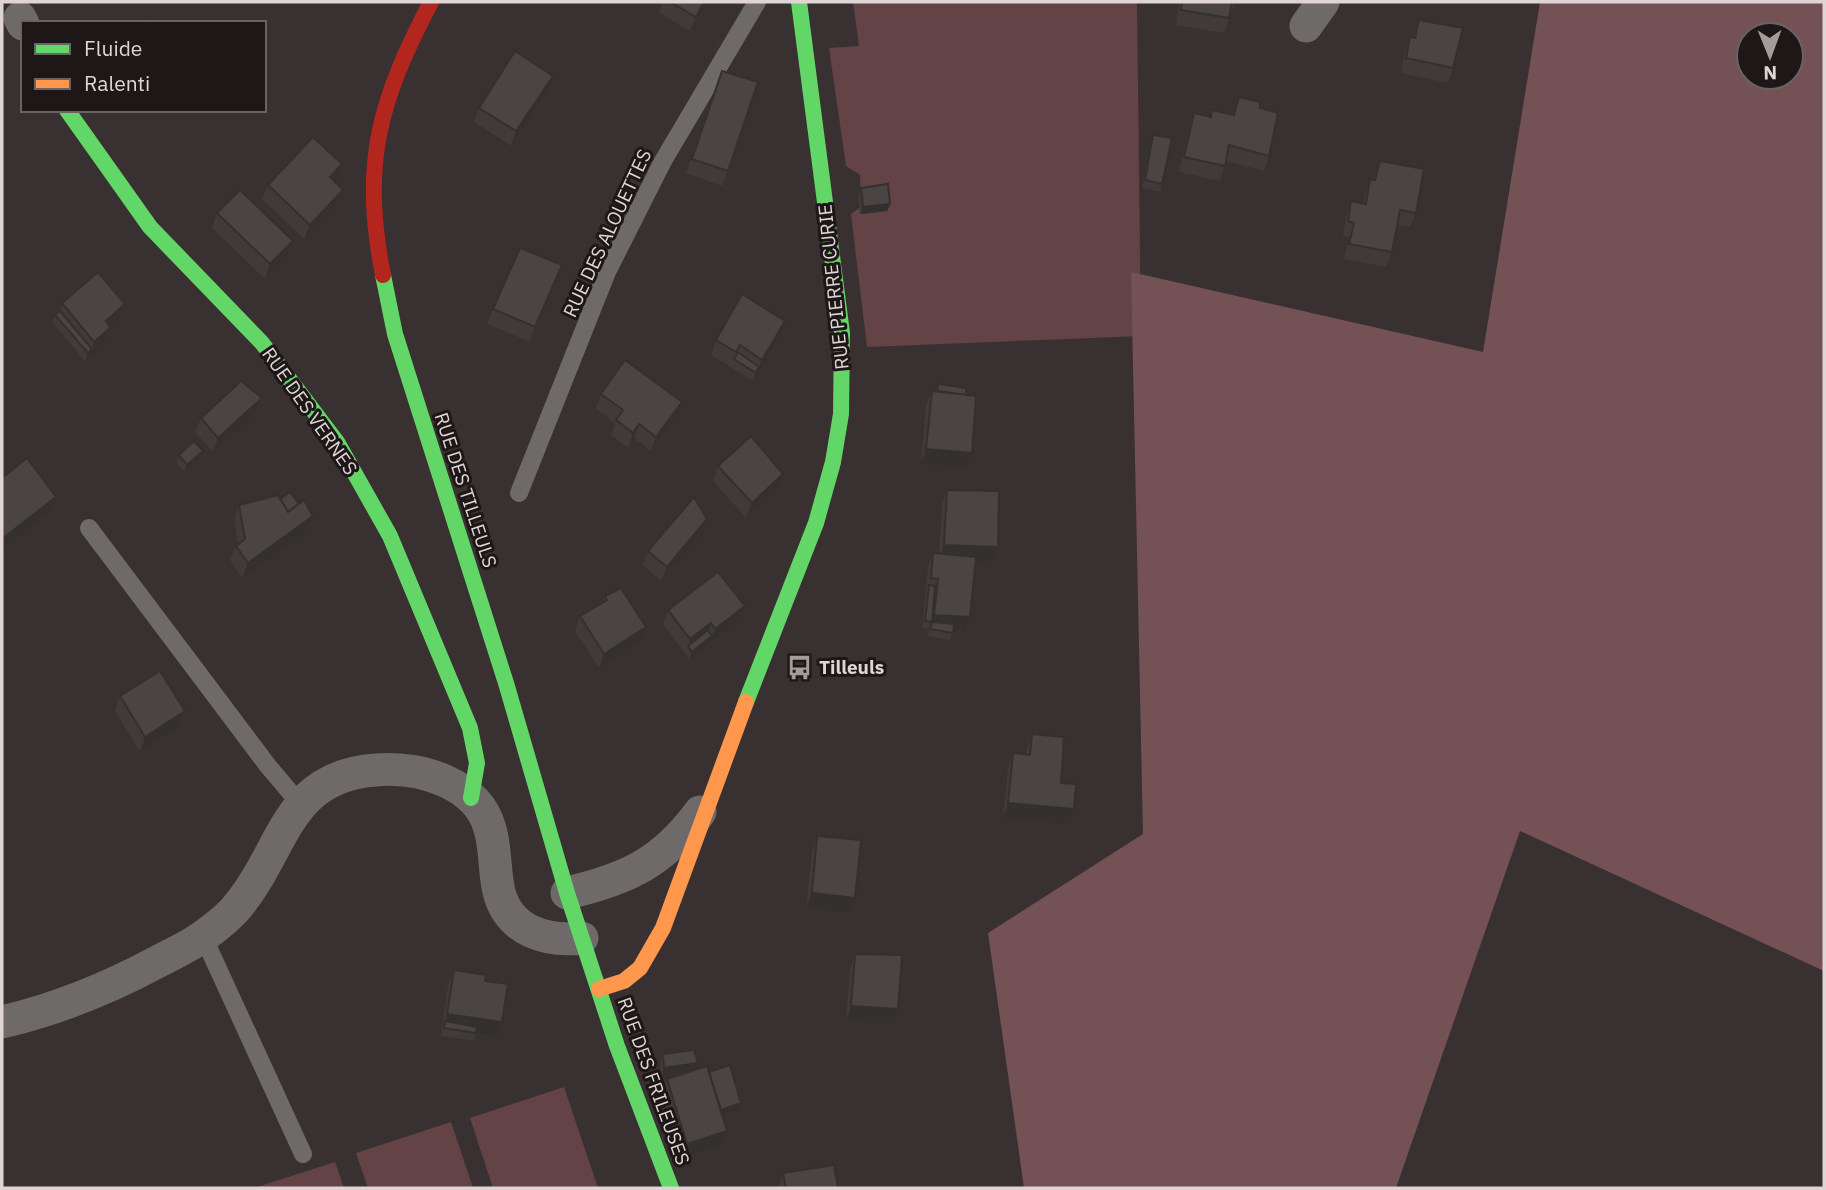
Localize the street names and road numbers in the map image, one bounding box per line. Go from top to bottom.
street label: RUE DES ALOUETTES [558,145,656,321]
street label: RUE PIERRE CURIE [812,203,854,371]
street label: RUE DES VERNES [257,343,363,479]
street label: RUE DES TILLEULS [430,409,502,571]
street label: RUE DES FRILEUSES [612,994,696,1168]

